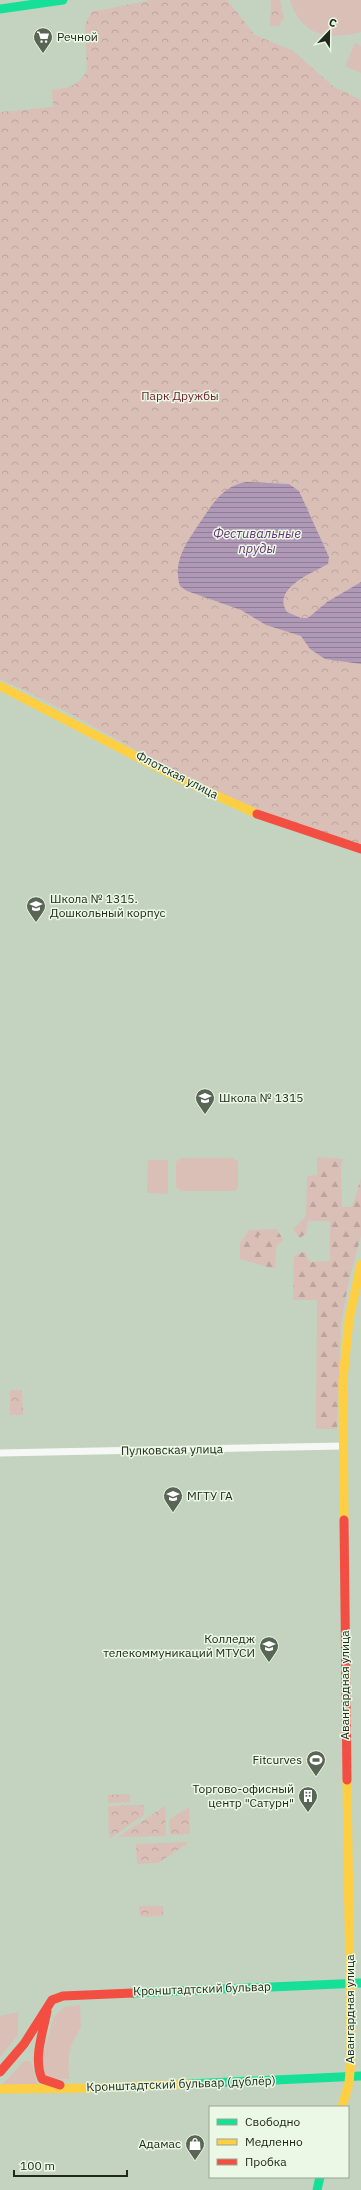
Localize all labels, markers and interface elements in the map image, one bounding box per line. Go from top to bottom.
north arrow [309,12,349,52]
text: С [327,15,339,31]
supermarket icon: Речной [32,26,54,54]
place label: Речной [57,29,98,44]
park label: Парк Дружбы [141,388,219,403]
water label: Фестивальные пруды [213,525,301,557]
street label: Флотская улица [134,747,221,802]
place label: Школа № 1315. Дошкольный корпус [50,891,166,920]
school or university icon: Школа № 1315. Дошкольный корпус [25,895,47,923]
school or university icon: Школа № 1315 [194,1087,216,1115]
place label: Школа № 1315 [219,1090,304,1105]
street label: Пулковская улица [121,1441,224,1458]
school or university icon: МГТУ ГА [162,1485,184,1513]
place label: МГТУ ГА [187,1488,233,1503]
street label: Авангардная улица [337,1630,352,1740]
place label: Колледж телекоммуникаций МТУСИ [103,1631,255,1660]
school or university icon: Колледж телекоммуникаций МТУСИ [258,1635,280,1663]
sports icon: Fitcurves [305,1749,327,1777]
place label: Fitcurves [253,1752,302,1767]
place label: Торгово-офисный центр "Сатурн" [192,1781,294,1810]
building icon: Торгово-офисный центр "Сатурн" [297,1785,319,1813]
street label: Авангардная улица [342,1954,357,2064]
street label: Кронштадтский бульвар [133,1979,271,1998]
street label: Кронштадтский бульвар (дублёр) [86,2073,276,2094]
legend [209,2106,349,2178]
text: Свободно [245,2114,301,2129]
shop icon: Адамас [184,2133,206,2161]
text: Медленно [245,2134,303,2149]
place label: Адамас [139,2136,181,2151]
scale bar [14,2152,127,2178]
text: Пробка [245,2154,287,2169]
text: 100 m [20,2158,55,2173]

